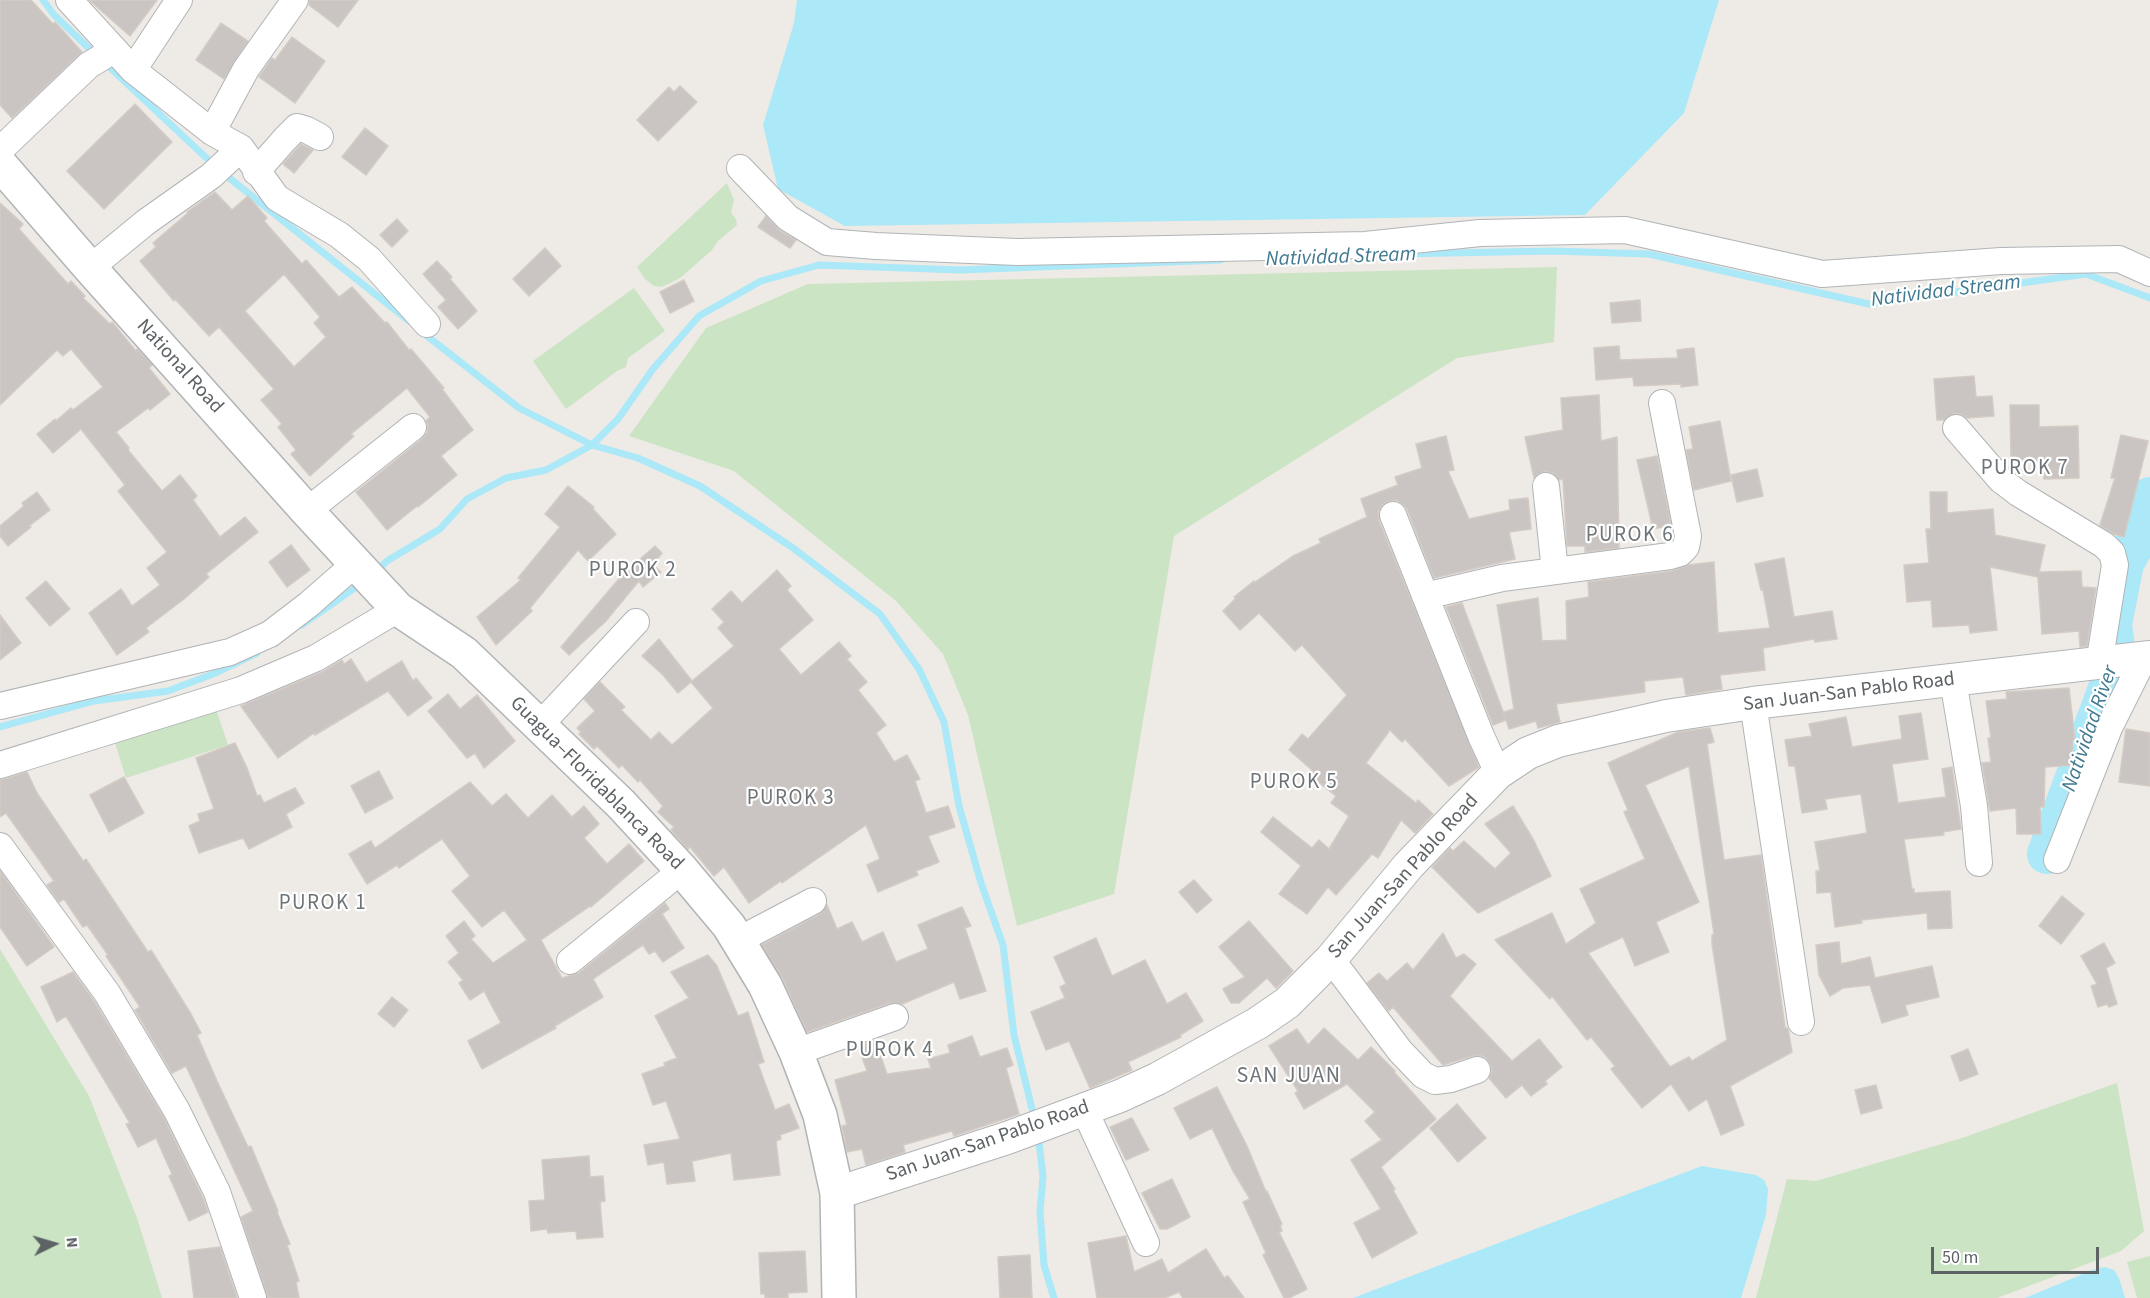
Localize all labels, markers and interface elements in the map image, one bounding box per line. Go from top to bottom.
water label: Natividad Stream [1265,243,1417,273]
water label: Natividad Stream [1870,270,2022,314]
street label: National Road [130,315,228,419]
district label: PUROK 7 [1981,456,2069,482]
district label: PUROK 6 [1586,523,1674,549]
district label: PUROK 2 [589,558,677,584]
water label: Natividad River [2058,663,2124,795]
street label: San Juan-San Pablo Road [1742,668,1956,718]
street label: Guagua–Floridablanca Road [504,692,688,876]
district label: PUROK 5 [1250,770,1338,796]
district label: PUROK 3 [747,786,835,812]
street label: San Juan-San Pablo Road [1324,790,1484,964]
district label: PUROK 1 [279,891,367,917]
district label: PUROK 4 [846,1038,934,1064]
district label: SAN JUAN [1237,1064,1341,1090]
street label: San Juan-San Pablo Road [883,1096,1093,1188]
north arrow [24,1214,84,1274]
scale bar [1934,1235,2102,1273]
text: N [61,1236,83,1249]
text: 50 m [1942,1245,1978,1270]

